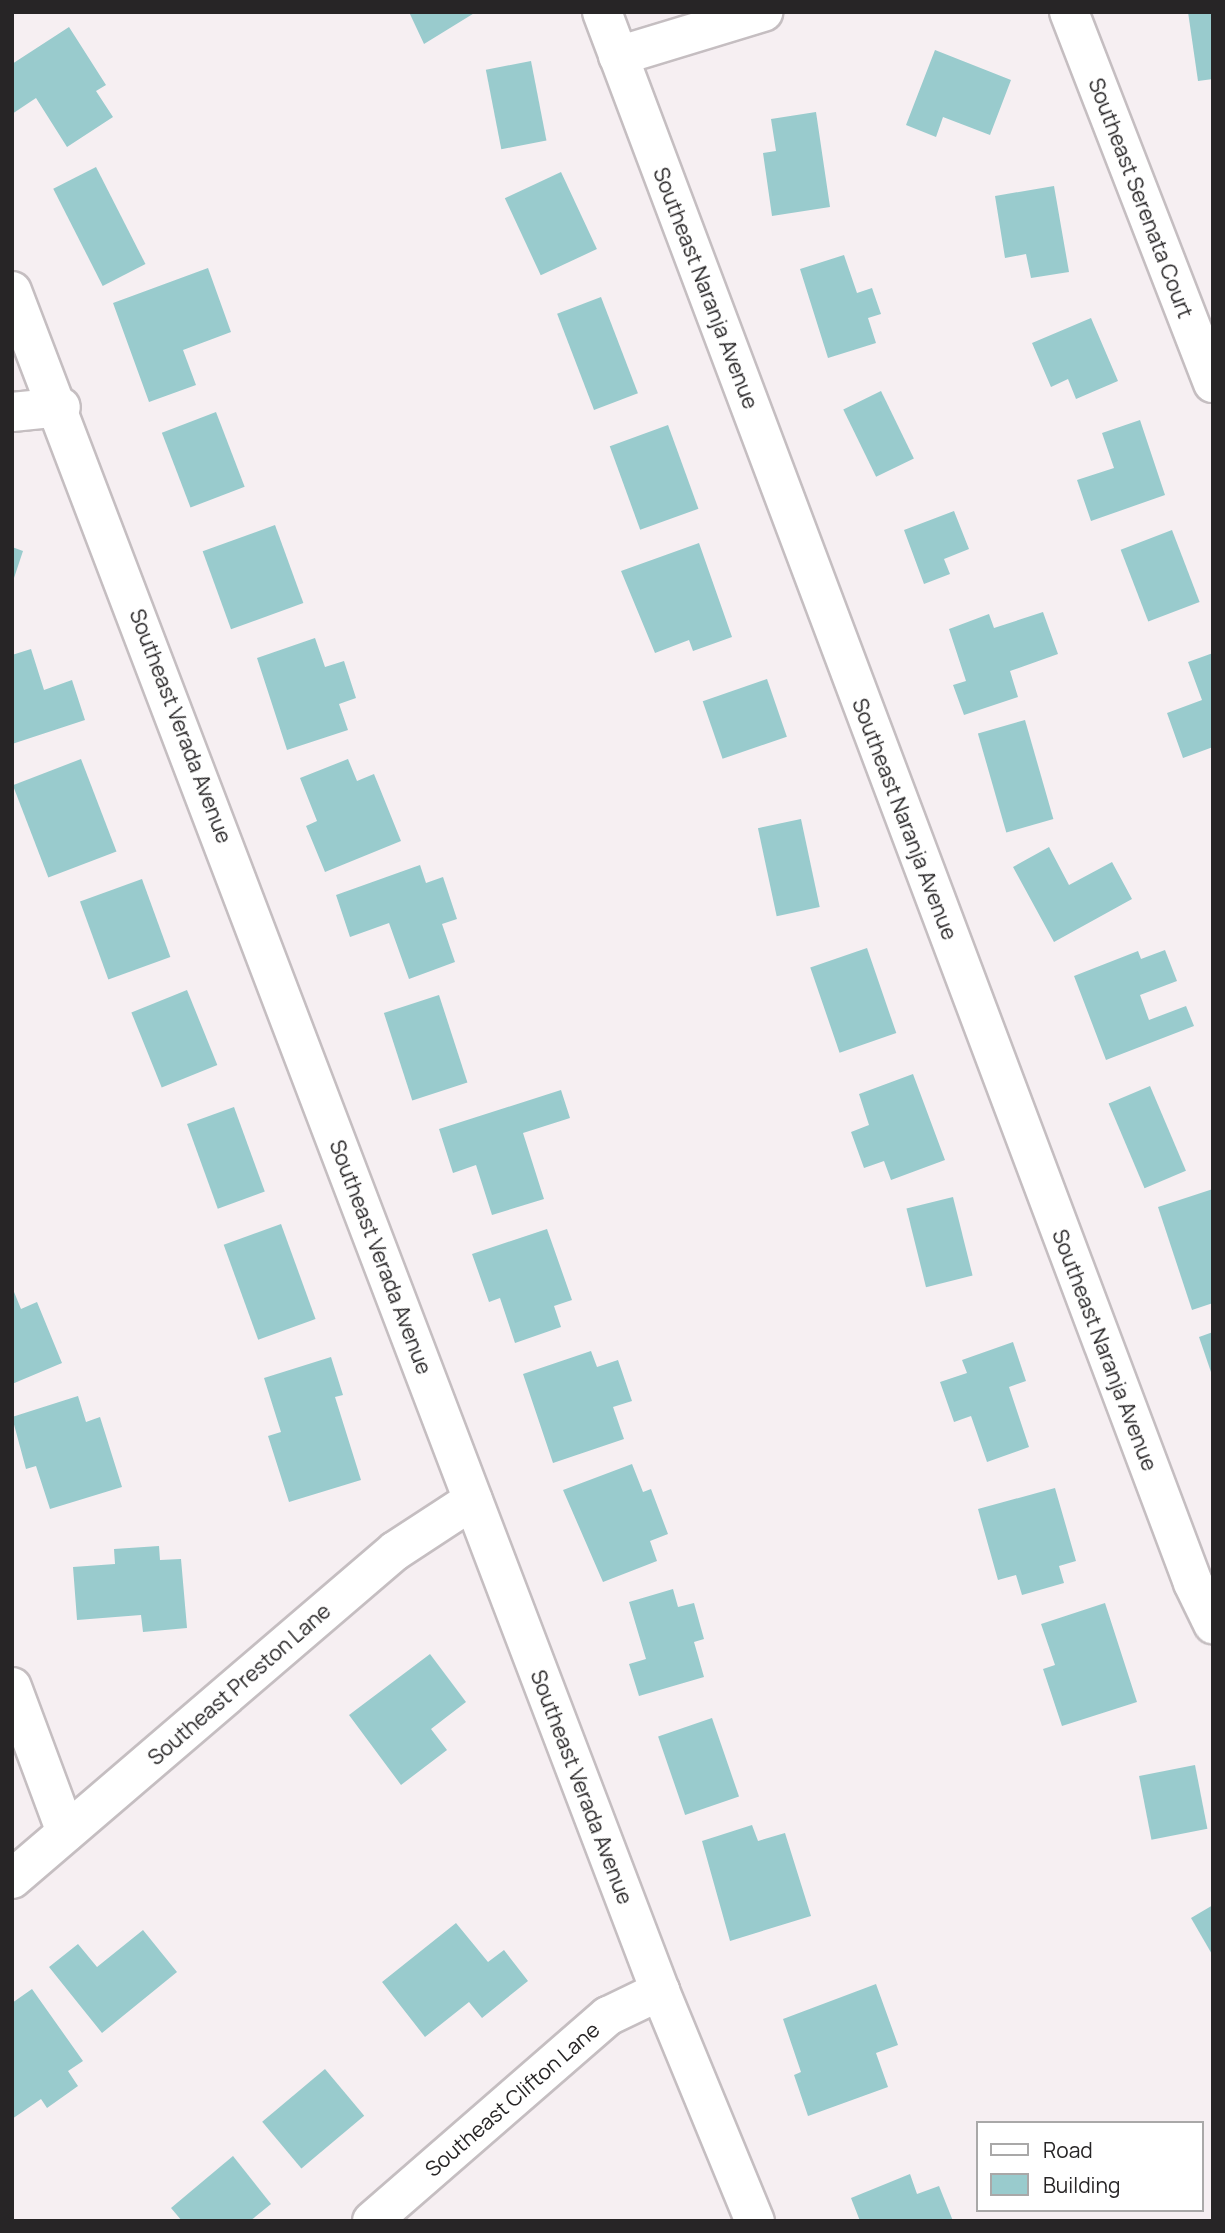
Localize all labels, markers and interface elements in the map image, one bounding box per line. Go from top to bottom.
street label: Southeast Serenata Court [1084,74,1198,322]
street label: Southeast Naranja Avenue [648,164,764,412]
street label: Southeast Verada Avenue [125,605,237,847]
street label: Southeast Naranja Avenue [847,695,963,943]
street label: Southeast Verada Avenue [325,1136,437,1378]
street label: Southeast Naranja Avenue [1047,1226,1163,1474]
street label: Southeast Preston Lane [143,1598,335,1770]
street label: Southeast Verada Avenue [526,1666,638,1908]
street label: Southeast Clifton Lane [420,2016,604,2182]
legend [976,2121,1204,2212]
text: Road [1043,2136,1093,2164]
text: Building [1043,2171,1120,2199]

